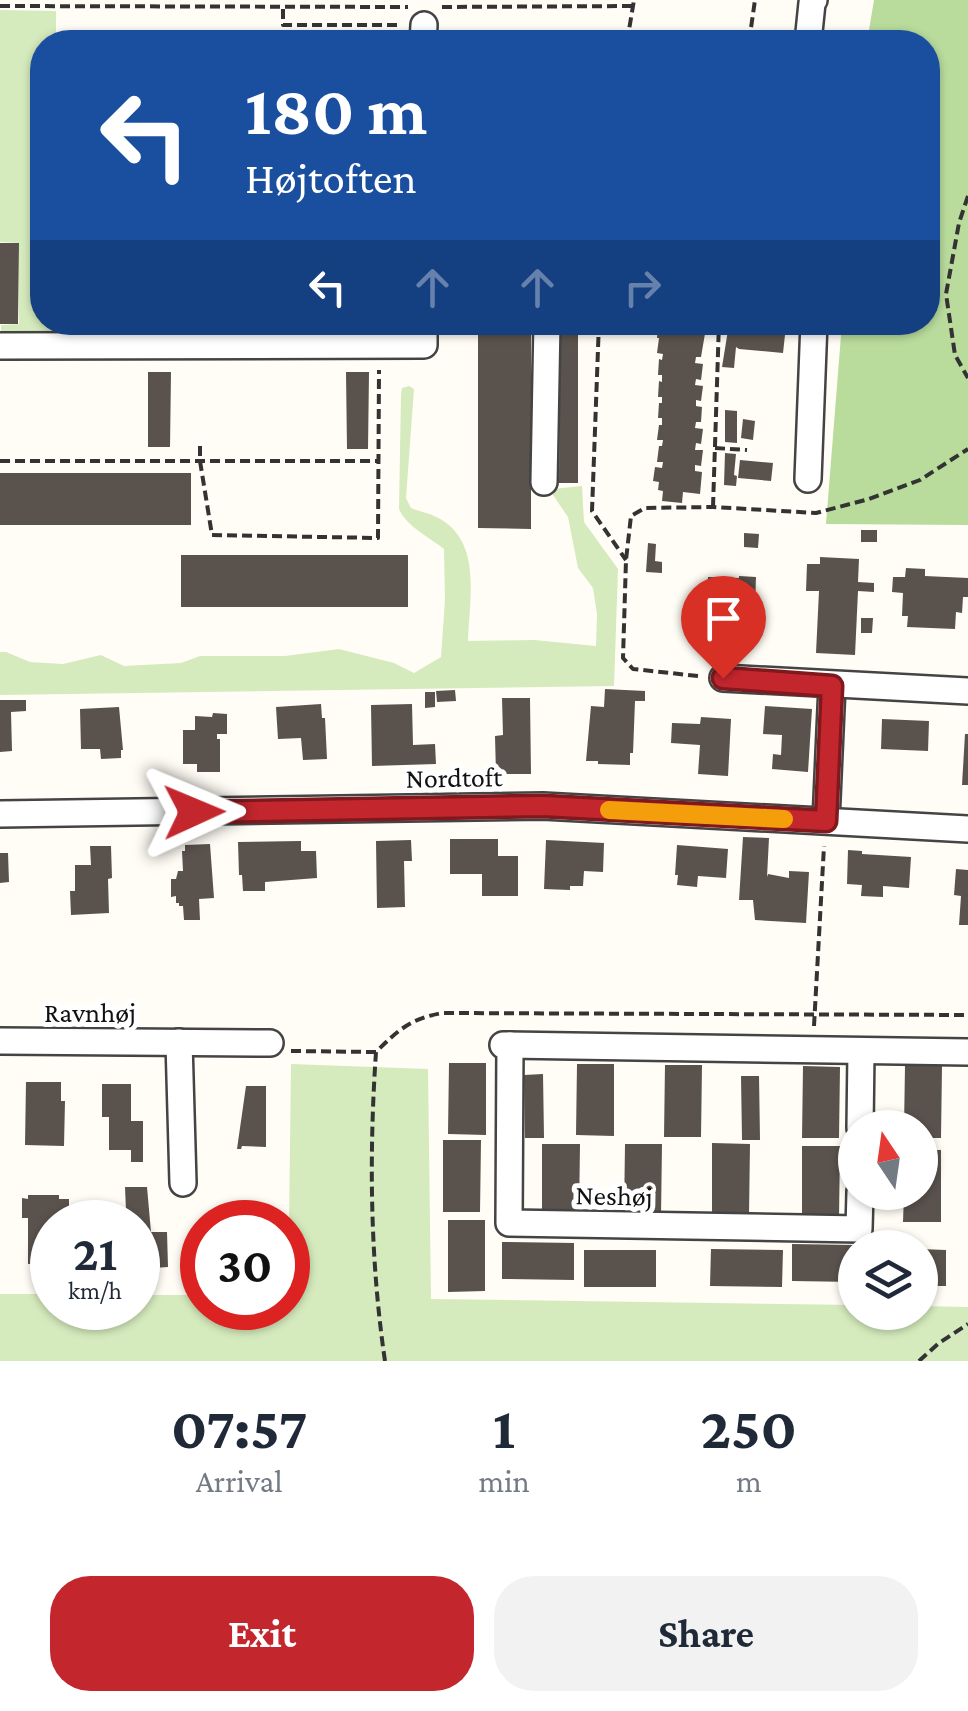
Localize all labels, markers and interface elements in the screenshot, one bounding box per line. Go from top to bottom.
icon: left [80,70,210,200]
text: 180 m [245,71,427,149]
text: Højtoften [245,153,417,203]
icon: left [300,260,355,315]
icon: ahead [405,260,460,315]
icon: ahead [510,260,565,315]
icon: right [615,260,670,315]
pin [681,576,766,679]
icon: arrive [696,591,751,646]
position arrow [142,760,246,864]
street label: Nordtoft [405,761,503,794]
street label: Ravnhøj [44,997,136,1028]
north arrow [838,1110,938,1210]
map controls [838,1110,938,1330]
street label: Neshøj [575,1179,653,1212]
speed limit sign: 30 [180,1200,310,1330]
text: 21 [73,1225,117,1281]
button: layers [838,1230,938,1330]
text: km/h [68,1277,122,1304]
text: 07:57 [171,1394,308,1461]
text: 1 [493,1394,515,1461]
text: 250 [701,1394,797,1461]
text: Arrival [196,1463,283,1499]
text: min [478,1463,530,1499]
text: m [736,1463,762,1499]
button: Exit [50,1576,474,1691]
button: Share [494,1576,918,1691]

